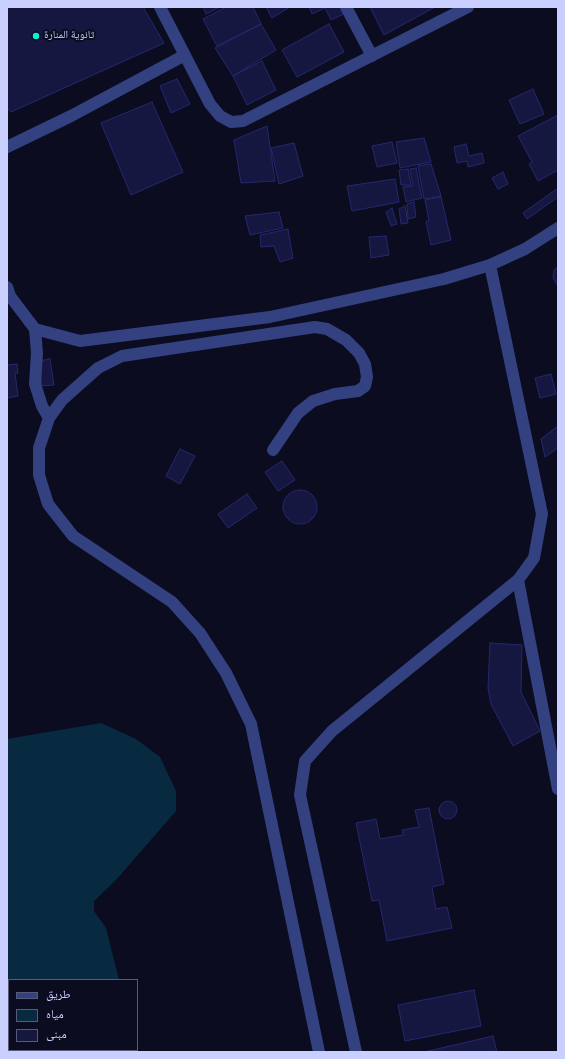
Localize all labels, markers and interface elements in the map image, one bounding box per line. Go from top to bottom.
place label: ثانوية المنارة [44,29,94,43]
marker: ثانوية المنارة [31,31,41,41]
legend [8,979,138,1051]
text: طريق [46,987,71,1003]
text: مياه [46,1007,64,1023]
text: مبنى [46,1027,67,1043]

